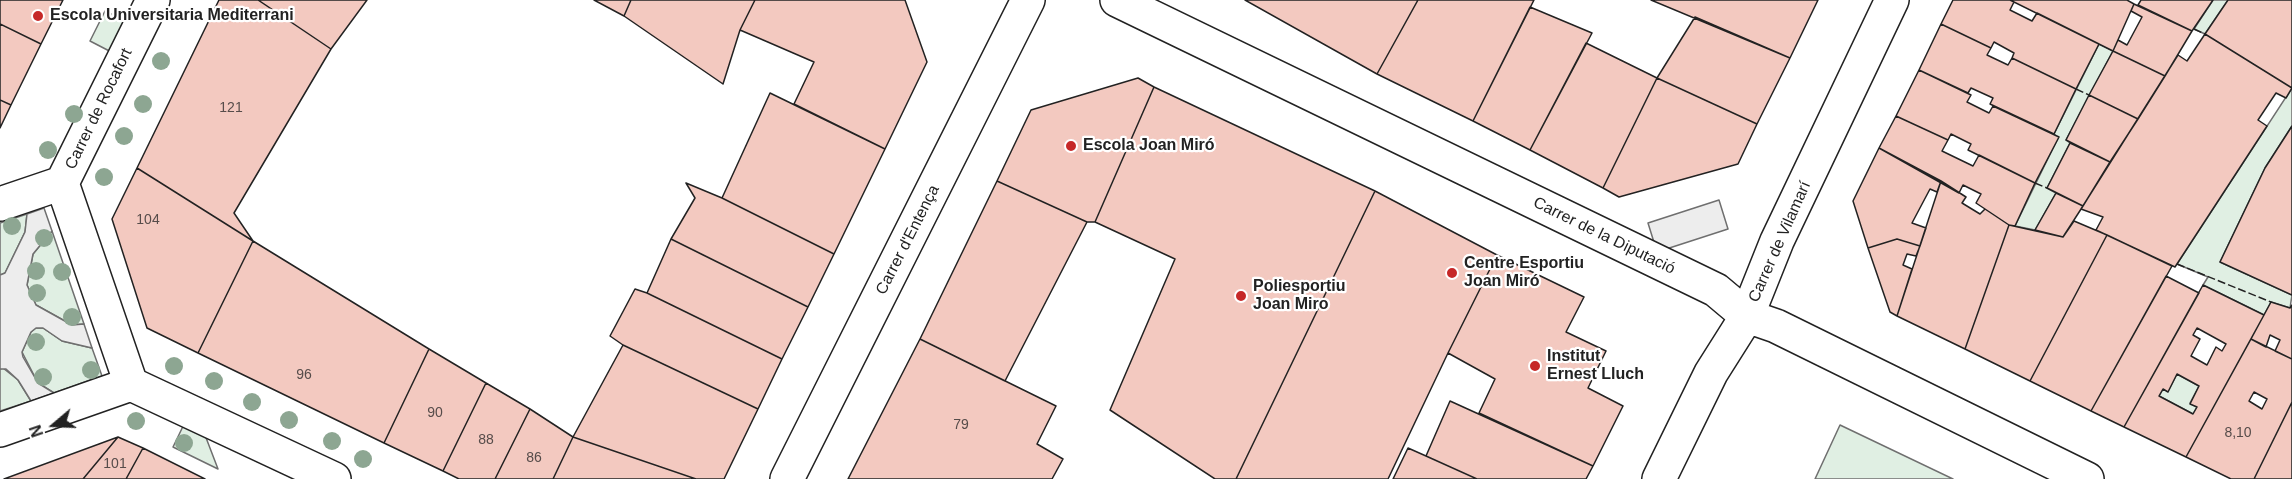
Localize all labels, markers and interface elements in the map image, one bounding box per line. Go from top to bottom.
place label: Escola Universitaria Mediterrani [50,6,294,26]
marker: Escola Universitaria Mediterrani [31,9,45,23]
street label: Carrer de Rocafort [61,45,137,173]
house number: 121 [219,100,243,116]
place label: Escola Joan Miró [1083,136,1215,156]
marker: Escola Joan Miró [1064,139,1078,153]
street label: Carrer de Vilamarí [1745,179,1815,305]
street label: Carrer d'Entença [872,182,944,298]
street label: Carrer de la Diputació [1530,193,1678,279]
house number: 104 [136,212,160,228]
place label: Centre Esportiu Joan Miró [1464,254,1584,292]
marker: Centre Esportiu Joan Miró [1445,266,1459,280]
place label: Poliesportiu Joan Miro [1253,277,1345,315]
marker: Poliesportiu Joan Miro [1234,289,1248,303]
place label: Institut Ernest Lluch [1547,347,1644,385]
marker: Institut Ernest Lluch [1528,359,1542,373]
house number: 96 [296,367,312,383]
north arrow [24,395,84,455]
house number: 90 [427,405,443,421]
house number: 79 [953,417,969,433]
text: N [27,423,46,439]
house number: 8,10 [2224,425,2252,441]
house number: 88 [478,432,494,448]
house number: 86 [526,450,542,466]
house number: 101 [103,456,127,472]

